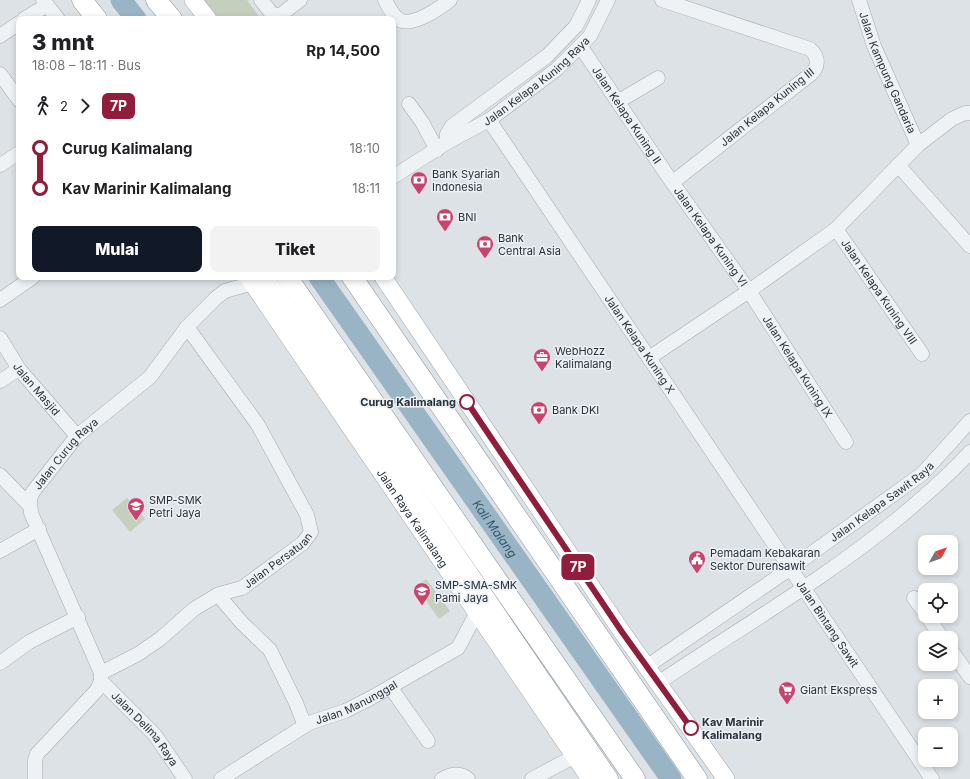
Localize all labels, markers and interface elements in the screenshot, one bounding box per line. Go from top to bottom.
street label: Jalan Kampung Gandaria [856,10,919,136]
text: 3 mnt [32,29,94,55]
street label: Jalan Kelapa Kuning Raya [481,34,592,129]
text: Rp 14,500 [306,41,380,60]
text: 18:08 – 18:11 · Bus [32,57,141,73]
street label: Jalan Kelapa Kuning II [589,64,664,166]
street label: Jalan Kelapa Kuning III [717,65,817,149]
icon: walk [32,95,54,117]
icon: forward [74,95,96,117]
text: 7P [110,97,127,114]
text: 2 [60,98,68,114]
text: Curug Kalimalang [62,139,193,158]
text: 18:10 [349,140,380,156]
place label: Bank Syariah Indonesia [432,167,500,194]
bank icon: Bank Syariah Indonesia [409,170,429,195]
text: Kav Marinir Kalimalang [62,179,231,198]
text: 18:11 [352,180,380,196]
street label: Jalan Kelapa Kuning VI [671,184,751,289]
bank icon: BNI [435,207,455,232]
place label: BNI [458,210,476,224]
button: Mulai [32,226,202,272]
button: Tiket [210,226,380,272]
place label: Bank Central Asia [498,231,561,258]
bank icon: Bank Central Asia [475,234,495,259]
street label: Jalan Kelapa Kuning VIII [838,236,920,347]
street label: Jalan Kelapa Kuning X [601,292,678,396]
street label: Jalan Kelapa Kuning IX [759,313,836,421]
place label: WebHozz Kalimalang [555,344,612,371]
office icon: WebHozz Kalimalang [532,347,552,372]
street label: Jalan Masjid [10,360,63,418]
marker: Curug Kalimalang [459,394,475,410]
place label: Curug Kalimalang [360,395,456,409]
bank icon: Bank DKI [529,400,549,425]
place label: Bank DKI [552,403,599,417]
street label: Jalan Curug Raya [31,415,101,492]
street label: Jalan Kelapa Sawit Raya [827,459,937,545]
street label: Jalan Raya Kalimalang [374,466,451,570]
place label: SMP-SMK Petri Jaya [149,493,203,520]
school or university icon: SMP-SMK Petri Jaya [126,496,146,521]
water label: Kali Malang [470,497,521,560]
street label: Jalan Persatuan [241,530,315,591]
north arrow [918,535,958,575]
map controls [918,535,958,767]
place label: Pemadam Kebakaran Sektor Durensawit [710,546,820,573]
public building icon: Pemadam Kebakaran Sektor Durensawit [687,549,707,574]
line badge: 7P [560,554,596,580]
text: 7P [569,558,587,575]
place label: SMP-SMA-SMK Pami Jaya [435,578,518,605]
street label: Jalan Bintang Sawit [793,578,862,670]
school or university icon: SMP-SMA-SMK Pami Jaya [412,581,432,606]
button: locate [918,583,958,623]
button: layers [918,631,958,671]
street label: Jalan Manunggal [314,677,400,727]
button: + [918,679,958,719]
supermarket icon: Giant Ekspress [777,680,797,705]
place label: Giant Ekspress [800,683,878,697]
street label: Jalan Delima Raya [108,688,181,769]
place label: Kav Marinir Kalimalang [702,715,764,742]
marker: Kav Marinir Kalimalang [683,720,699,736]
button: − [918,727,958,767]

